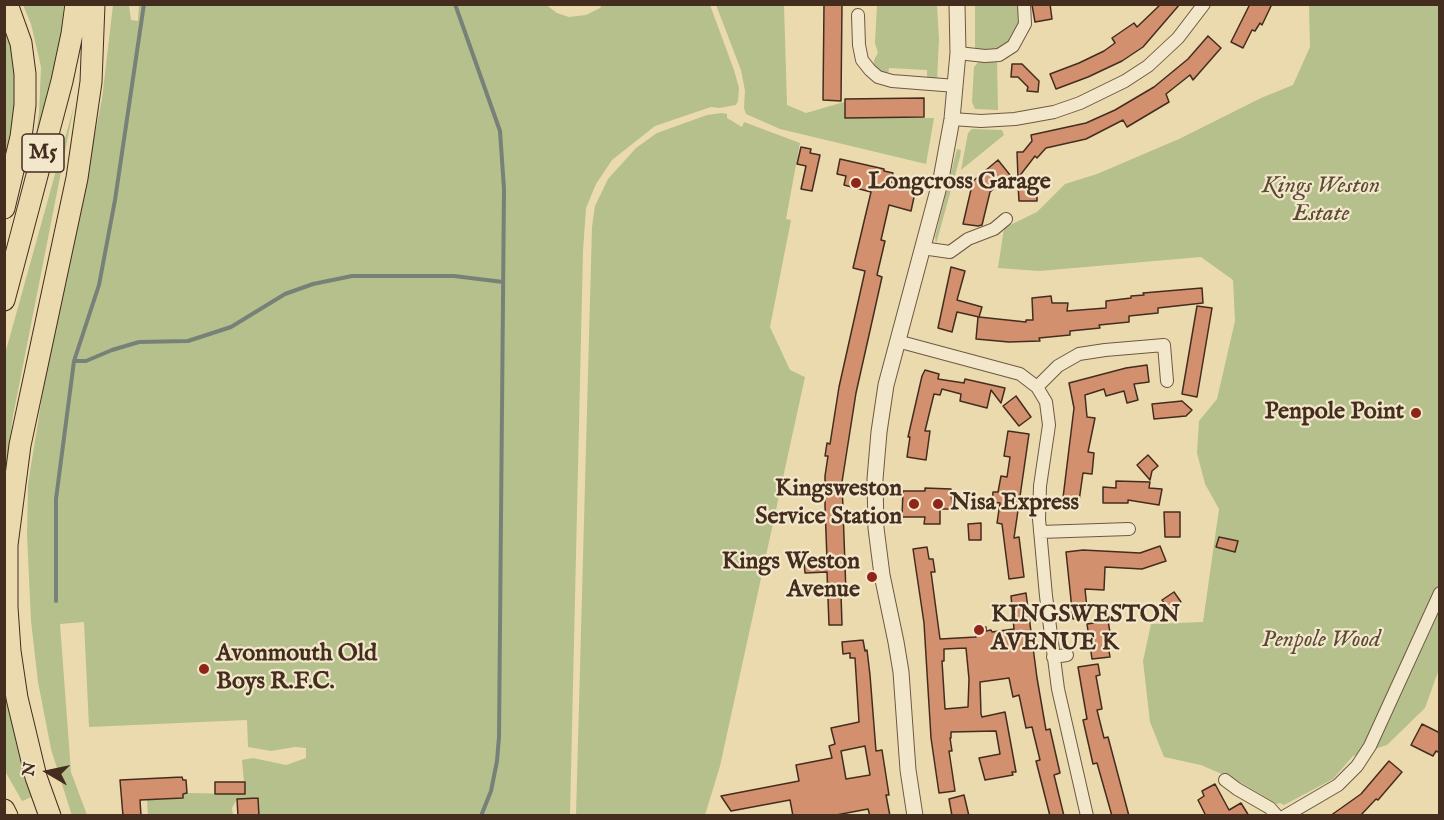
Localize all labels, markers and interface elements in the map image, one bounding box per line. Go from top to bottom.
road number: M5 [22,134,64,172]
place label: Longcross Garage [868,169,1051,197]
park label: Kings Weston Estate [1262,173,1380,229]
marker: Longcross Garage [849,176,863,190]
place label: Penpole Point [1264,399,1404,427]
marker: Penpole Point [1409,406,1423,420]
place label: Kingsweston Service Station [755,476,902,532]
place label: Nisa Express [950,490,1079,518]
marker: Kingsweston Service Station [907,497,921,511]
marker: Nisa Express [931,497,945,511]
place label: Kings Weston Avenue [722,549,860,605]
marker: Kings Weston Avenue [865,570,879,584]
place label: KINGSWESTON AVENUE K [991,602,1180,658]
marker: KINGSWESTON AVENUE K [972,623,986,637]
park label: Penpole Wood [1261,627,1381,655]
place label: Avonmouth Old Boys R.F.C. [216,641,377,697]
marker: Avonmouth Old Boys R.F.C. [197,662,211,676]
north arrow [18,742,78,802]
text: N [19,761,41,778]

